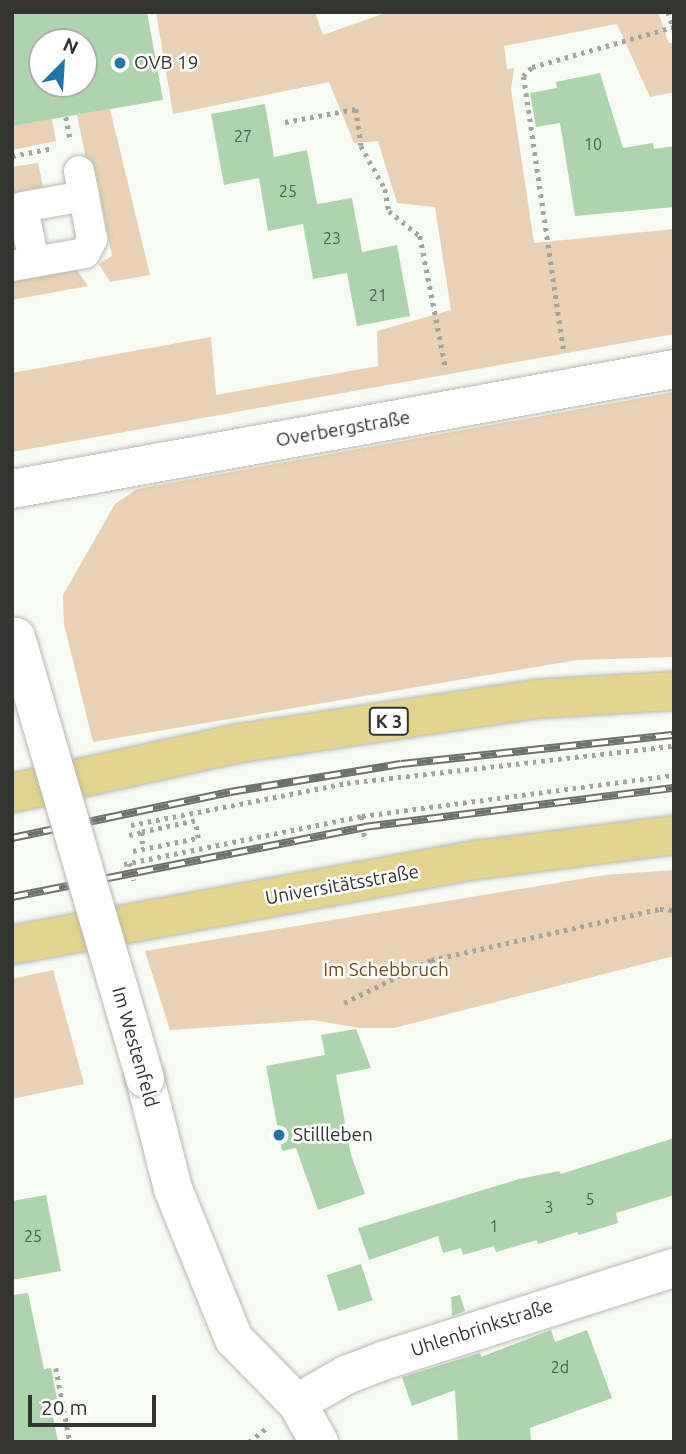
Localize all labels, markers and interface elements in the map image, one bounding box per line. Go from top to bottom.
north arrow [28,28,98,98]
text: N [60,33,82,59]
place label: OVB 19 [134,52,198,74]
marker: OVB 19 [112,55,128,71]
house number: 27 [234,126,252,146]
house number: 10 [584,134,602,154]
house number: 25 [279,181,297,201]
house number: 23 [323,228,341,248]
house number: 21 [369,285,387,305]
street label: Overbergstraße [274,406,412,452]
road number: K 3 [368,706,410,736]
street label: Universitätsstraße [263,860,421,910]
park label: Im Schebbruch [323,959,449,981]
street label: Im Westenfeld [107,984,163,1110]
place label: Stillleben [293,1124,373,1146]
marker: Stillleben [271,1127,287,1143]
house number: 5 [585,1189,595,1209]
house number: 3 [544,1197,554,1217]
house number: 1 [489,1216,499,1236]
house number: 25 [24,1226,42,1246]
street label: Uhlenbrinkstraße [408,1294,556,1362]
house number: 2d [551,1357,569,1377]
scale bar [32,1380,159,1424]
text: 20 m [41,1395,88,1419]

